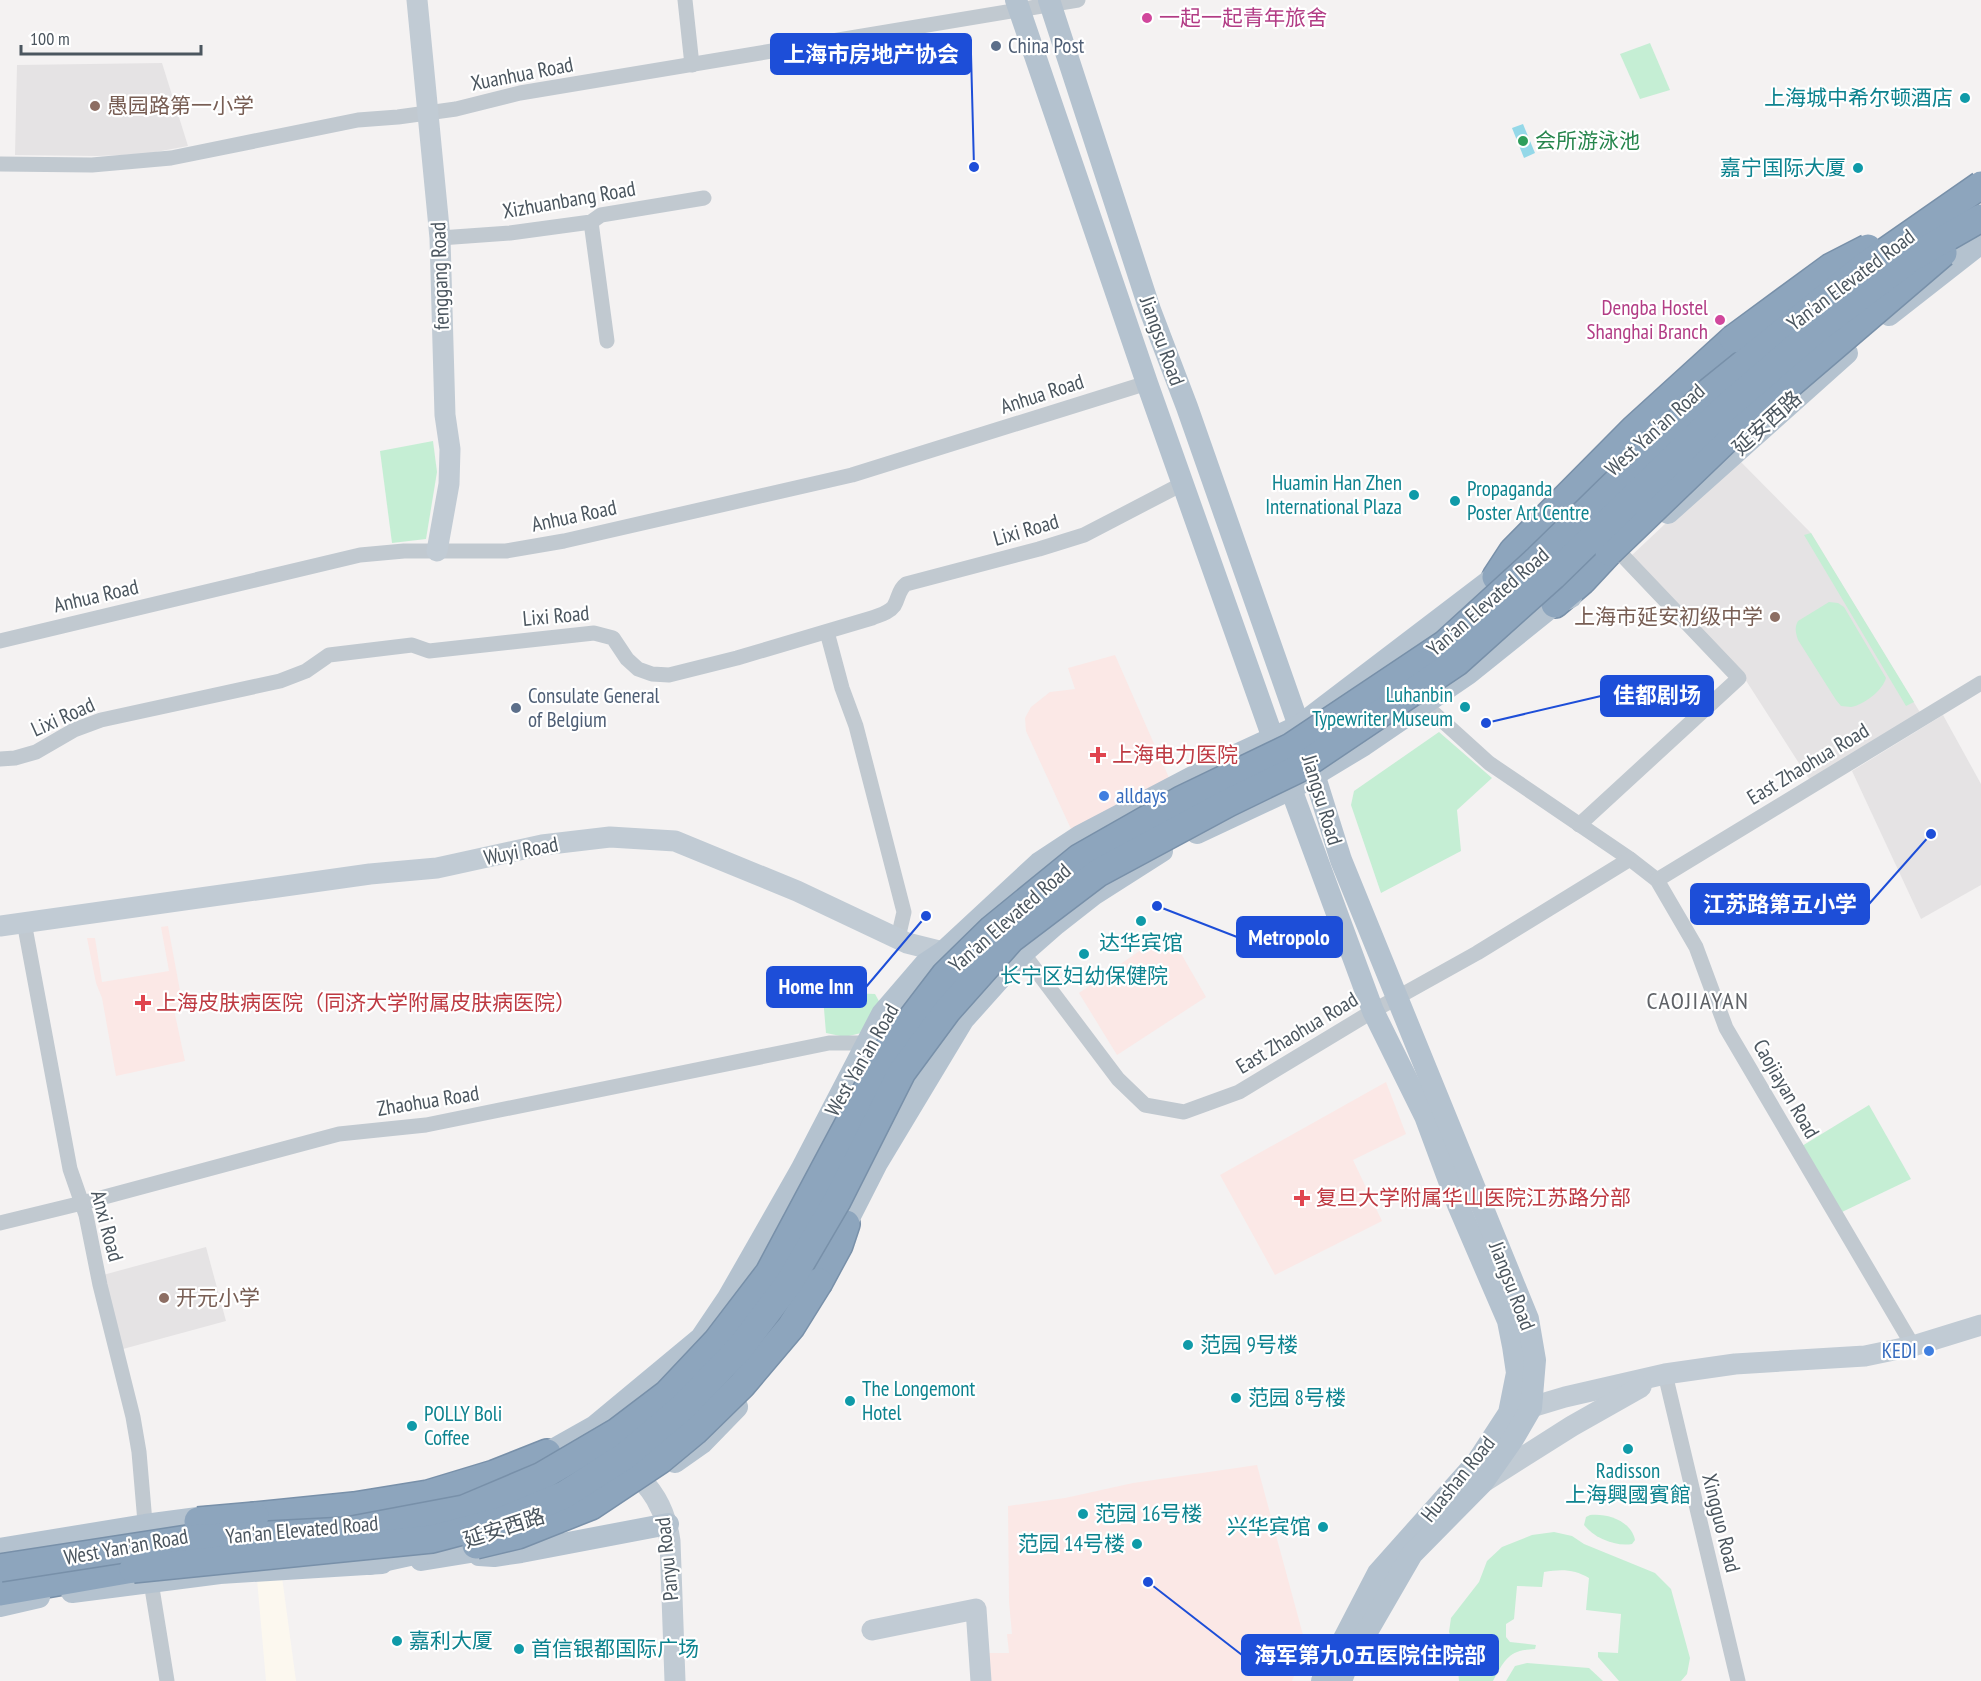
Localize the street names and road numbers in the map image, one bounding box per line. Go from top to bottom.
street label: Xuanhua Road [468,50,575,97]
street label: Xizhuanbang Road [500,175,638,224]
street label: fenggang Road [424,221,455,331]
street label: Yan'an Elevated Road [1781,223,1920,336]
street label: Jiangsu Road [1134,292,1191,389]
street label: Anhua Road [997,367,1087,420]
street label: West Yan'an Road [1599,378,1710,482]
street label: 延安西路 [1726,384,1807,461]
street label: Anhua Road [529,493,619,538]
street label: Lixi Road [990,507,1062,552]
street label: Yan'an Elevated Road [1421,541,1554,662]
street label: Anhua Road [51,573,141,618]
street label: Lixi Road [522,599,590,632]
street label: Lixi Road [27,691,99,742]
street label: East Zhaohua Road [1742,717,1874,811]
street label: Jiangsu Road [1296,751,1349,848]
street label: Wuyi Road [481,830,560,871]
street label: Yan'an Elevated Road [943,857,1076,978]
street label: East Zhaohua Road [1231,986,1363,1080]
street label: West Yan'an Road [819,999,905,1121]
street label: Caojiayan Road [1747,1034,1826,1143]
street label: Zhaohua Road [375,1079,481,1122]
street label: Anxi Road [85,1187,130,1264]
street label: Jiangsu Road [1483,1237,1542,1334]
street label: Huashan Road [1415,1430,1501,1527]
street label: Xingguo Road [1696,1471,1747,1575]
street label: 延安西路 [460,1502,548,1553]
street label: Yan'an Elevated Road [224,1509,379,1550]
street label: Panyu Road [649,1516,684,1602]
street label: West Yan'an Road [62,1522,190,1571]

